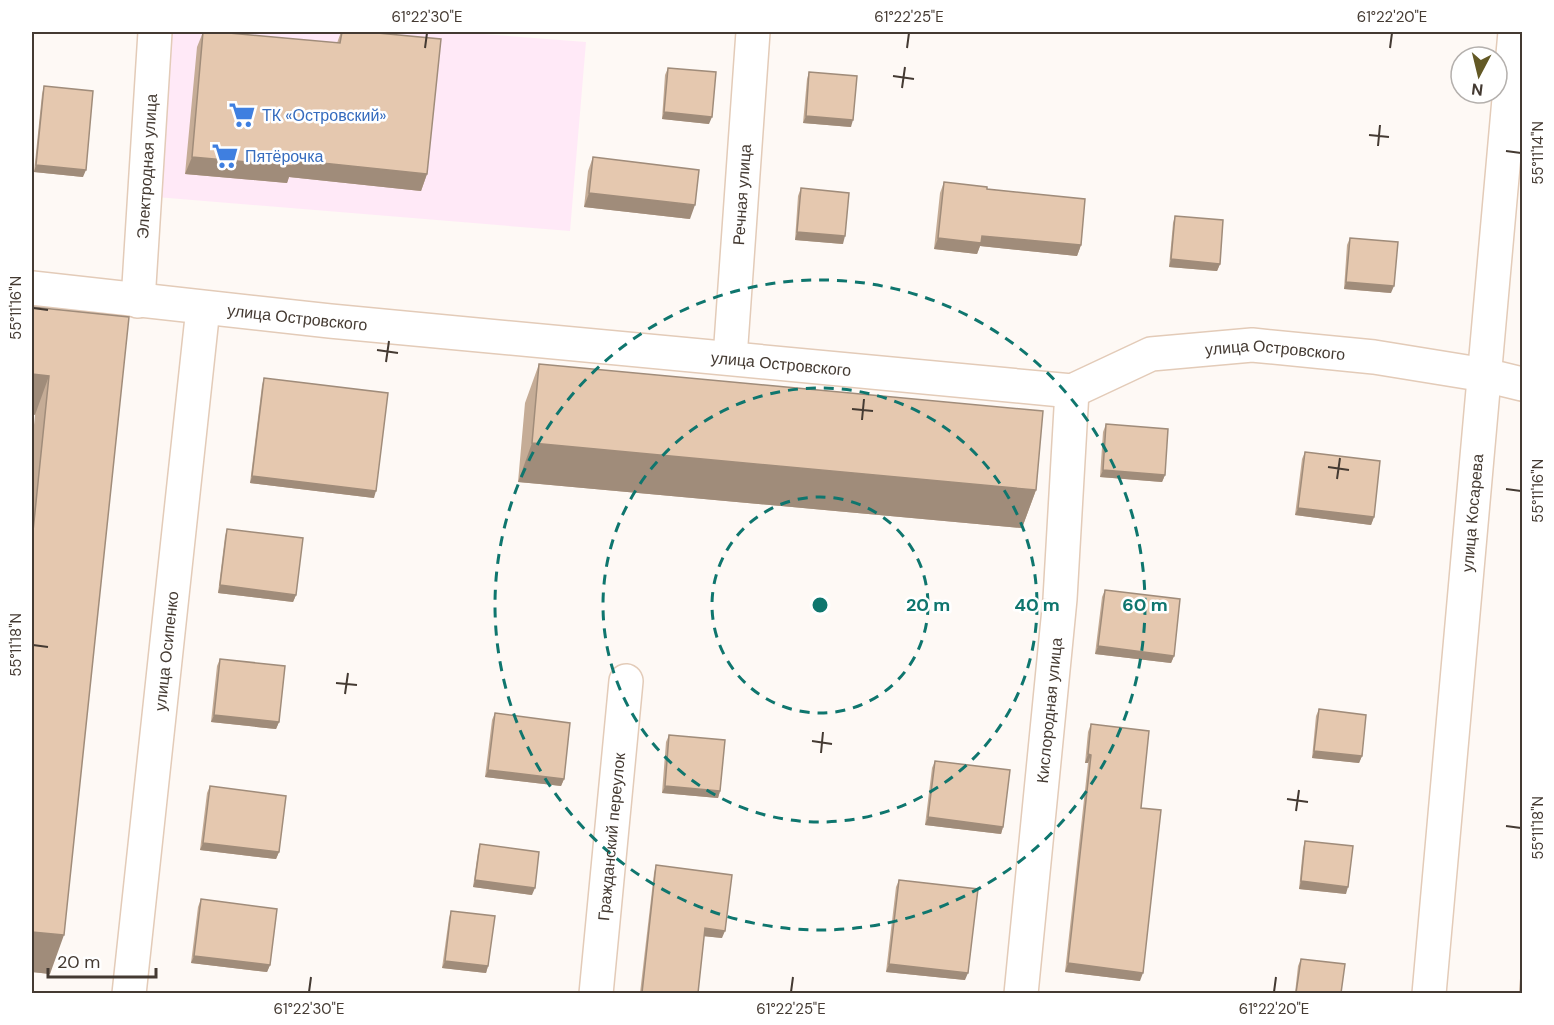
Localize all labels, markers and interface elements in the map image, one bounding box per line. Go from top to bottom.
text: 61°22'30"E [392,7,462,27]
text: 61°22'25"E [874,7,944,27]
text: 61°22'20"E [1357,7,1427,27]
north arrow [1449,45,1509,105]
text: N [1470,78,1484,101]
street label: Электродная улица [131,93,162,239]
supermarket icon: ТК «Островский» [227,100,257,130]
place label: ТК «Островский» [262,105,387,126]
text: 55°11'14"N [1528,121,1548,185]
supermarket icon: Пятёрочка [210,141,240,171]
street label: Речная улица [728,143,756,246]
place label: Пятёрочка [245,146,324,167]
text: 55°11'16"N [6,276,26,340]
street label: улица Островского [226,299,368,335]
street label: улица Островского [1204,334,1346,365]
street label: улица Островского [710,347,852,381]
street label: улица Косарева [1456,453,1488,573]
text: 55°11'16"N [1528,459,1548,523]
street label: улица Осипенко [149,590,183,712]
text: 20 m [906,593,950,617]
text: 40 m [1014,593,1060,617]
text: 60 m [1122,593,1168,617]
centre of rings [810,595,830,615]
text: 55°11'18"N [6,613,26,677]
street label: Кислородная улица [1031,637,1067,784]
street label: Гражданский переулок [593,751,630,922]
text: 55°11'18"N [1528,796,1548,860]
scale bar [48,941,156,979]
text: 20 m [57,950,100,974]
text: 61°22'30"E [274,999,344,1019]
text: 61°22'25"E [756,999,826,1019]
text: 61°22'20"E [1239,999,1309,1019]

